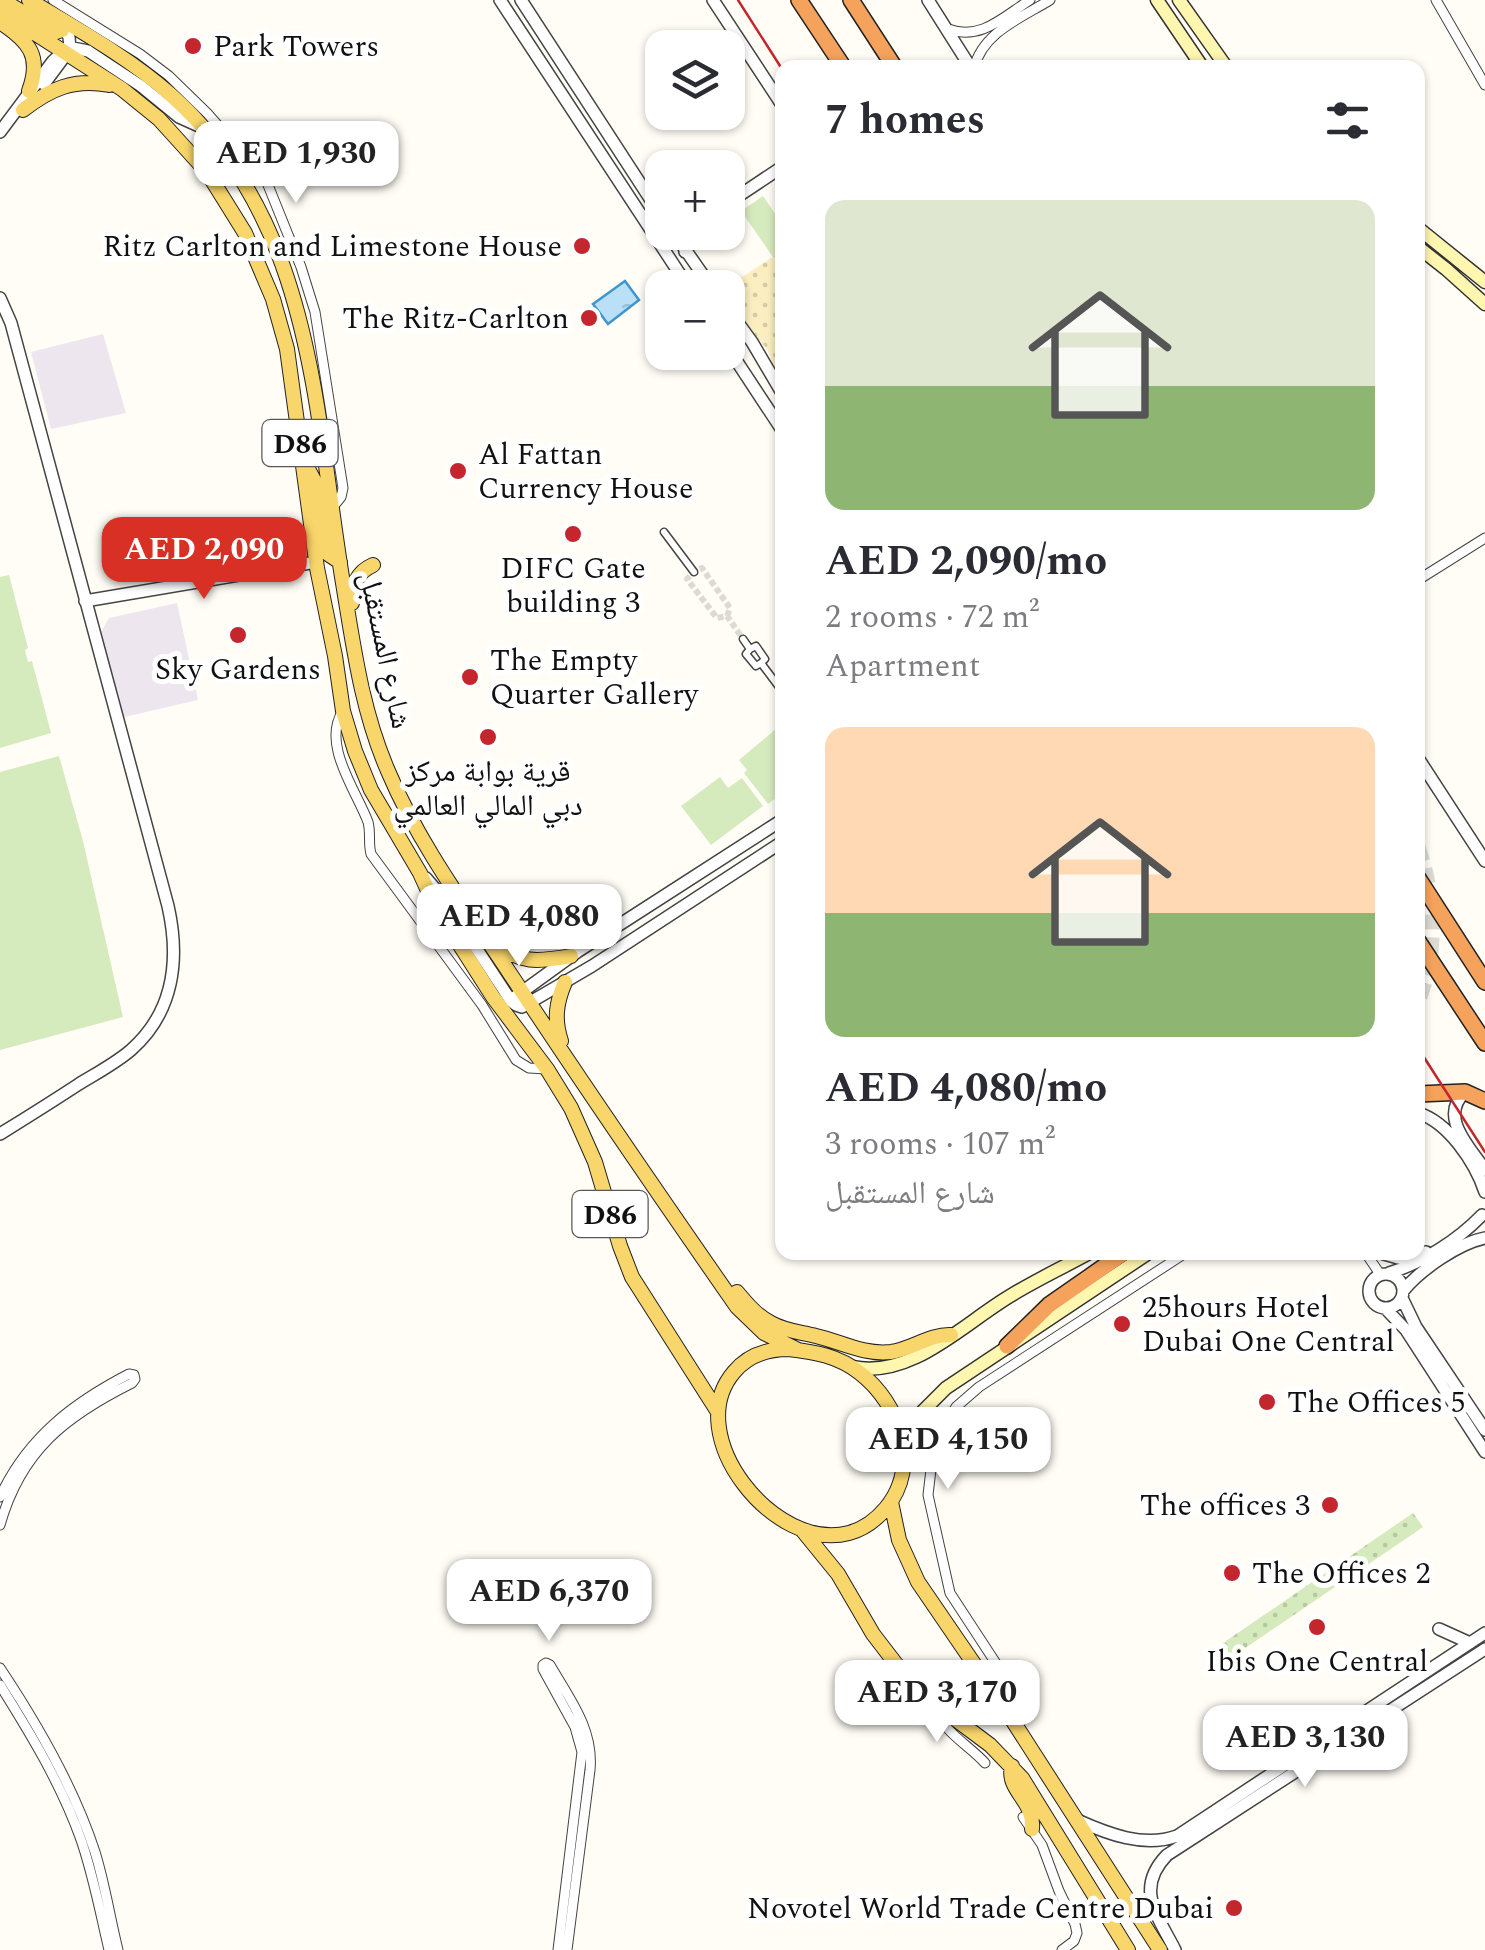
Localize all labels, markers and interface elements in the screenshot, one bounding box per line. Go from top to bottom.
place label: Park Towers [213,24,379,70]
map controls [645,30,745,370]
button: layers [645,30,745,130]
marker: Park Towers [182,35,204,57]
text: 7 homes [825,89,985,152]
icon: filters [1320,93,1375,148]
pin: AED 1,930 [182,121,410,206]
text: AED 1,930 [216,129,376,178]
button: + [645,150,745,250]
place label: Ritz Carlton and Limestone House [102,224,562,270]
marker: Ritz Carlton and Limestone House [571,235,593,257]
icon: home [1010,265,1190,445]
button: − [645,270,745,370]
place label: The Ritz-Carlton [342,296,569,342]
marker: The Ritz-Carlton [578,307,600,329]
road number: D86 [262,420,338,466]
place label: Al Fattan Currency House [478,432,694,512]
marker: Al Fattan Currency House [447,460,469,482]
pin: AED 2,090 [90,517,318,602]
marker: DIFC Gate building 3 [562,523,584,545]
text: AED 2,090 [124,525,284,574]
text: AED 2,090/mo [825,530,1107,593]
place label: DIFC Gate building 3 [500,546,646,626]
street label: شارع المستقبل [346,568,424,733]
text: 2 rooms · 72 m² [825,593,1039,642]
marker: Sky Gardens [227,624,249,646]
place label: The Empty Quarter Gallery [490,638,700,718]
text: Apartment [825,642,980,691]
place label: Sky Gardens [155,647,321,693]
marker: The Empty Quarter Gallery [459,666,481,688]
marker: قرية بوابة مركز دبي المالي العالمي [477,726,499,748]
place label: قرية بوابة مركز دبي المالي العالمي [393,749,583,829]
icon: home [1010,792,1190,972]
pin: AED 4,080 [405,884,633,969]
text: AED 4,080 [439,892,599,941]
text: AED 4,080/mo [825,1057,1107,1120]
text: 3 rooms · 107 m² [825,1120,1055,1169]
text: شارع المستقبل [825,1169,995,1218]
road number: D86 [572,1191,648,1237]
place label: 25hours Hotel Dubai One Central [1142,1285,1395,1365]
marker: 25hours Hotel Dubai One Central [1111,1313,1133,1335]
place label: The Offices 5 [1287,1380,1465,1426]
marker: The Offices 5 [1256,1391,1278,1413]
pin: AED 4,150 [834,1407,1062,1492]
text: AED 4,150 [868,1415,1028,1464]
place label: The offices 3 [1140,1483,1310,1529]
marker: The offices 3 [1319,1494,1341,1516]
place label: The Offices 2 [1252,1551,1430,1597]
pin: AED 6,370 [435,1559,663,1644]
marker: The Offices 2 [1221,1562,1243,1584]
text: AED 6,370 [469,1567,629,1616]
marker: Ibis One Central [1306,1616,1328,1638]
place label: Ibis One Central [1206,1639,1428,1685]
pin: AED 3,170 [823,1660,1051,1745]
text: AED 3,170 [857,1668,1017,1717]
pin: AED 3,130 [1191,1705,1419,1790]
text: AED 3,130 [1225,1713,1385,1762]
place label: Novotel World Trade Centre Dubai [747,1886,1214,1932]
marker: Novotel World Trade Centre Dubai [1223,1897,1245,1919]

